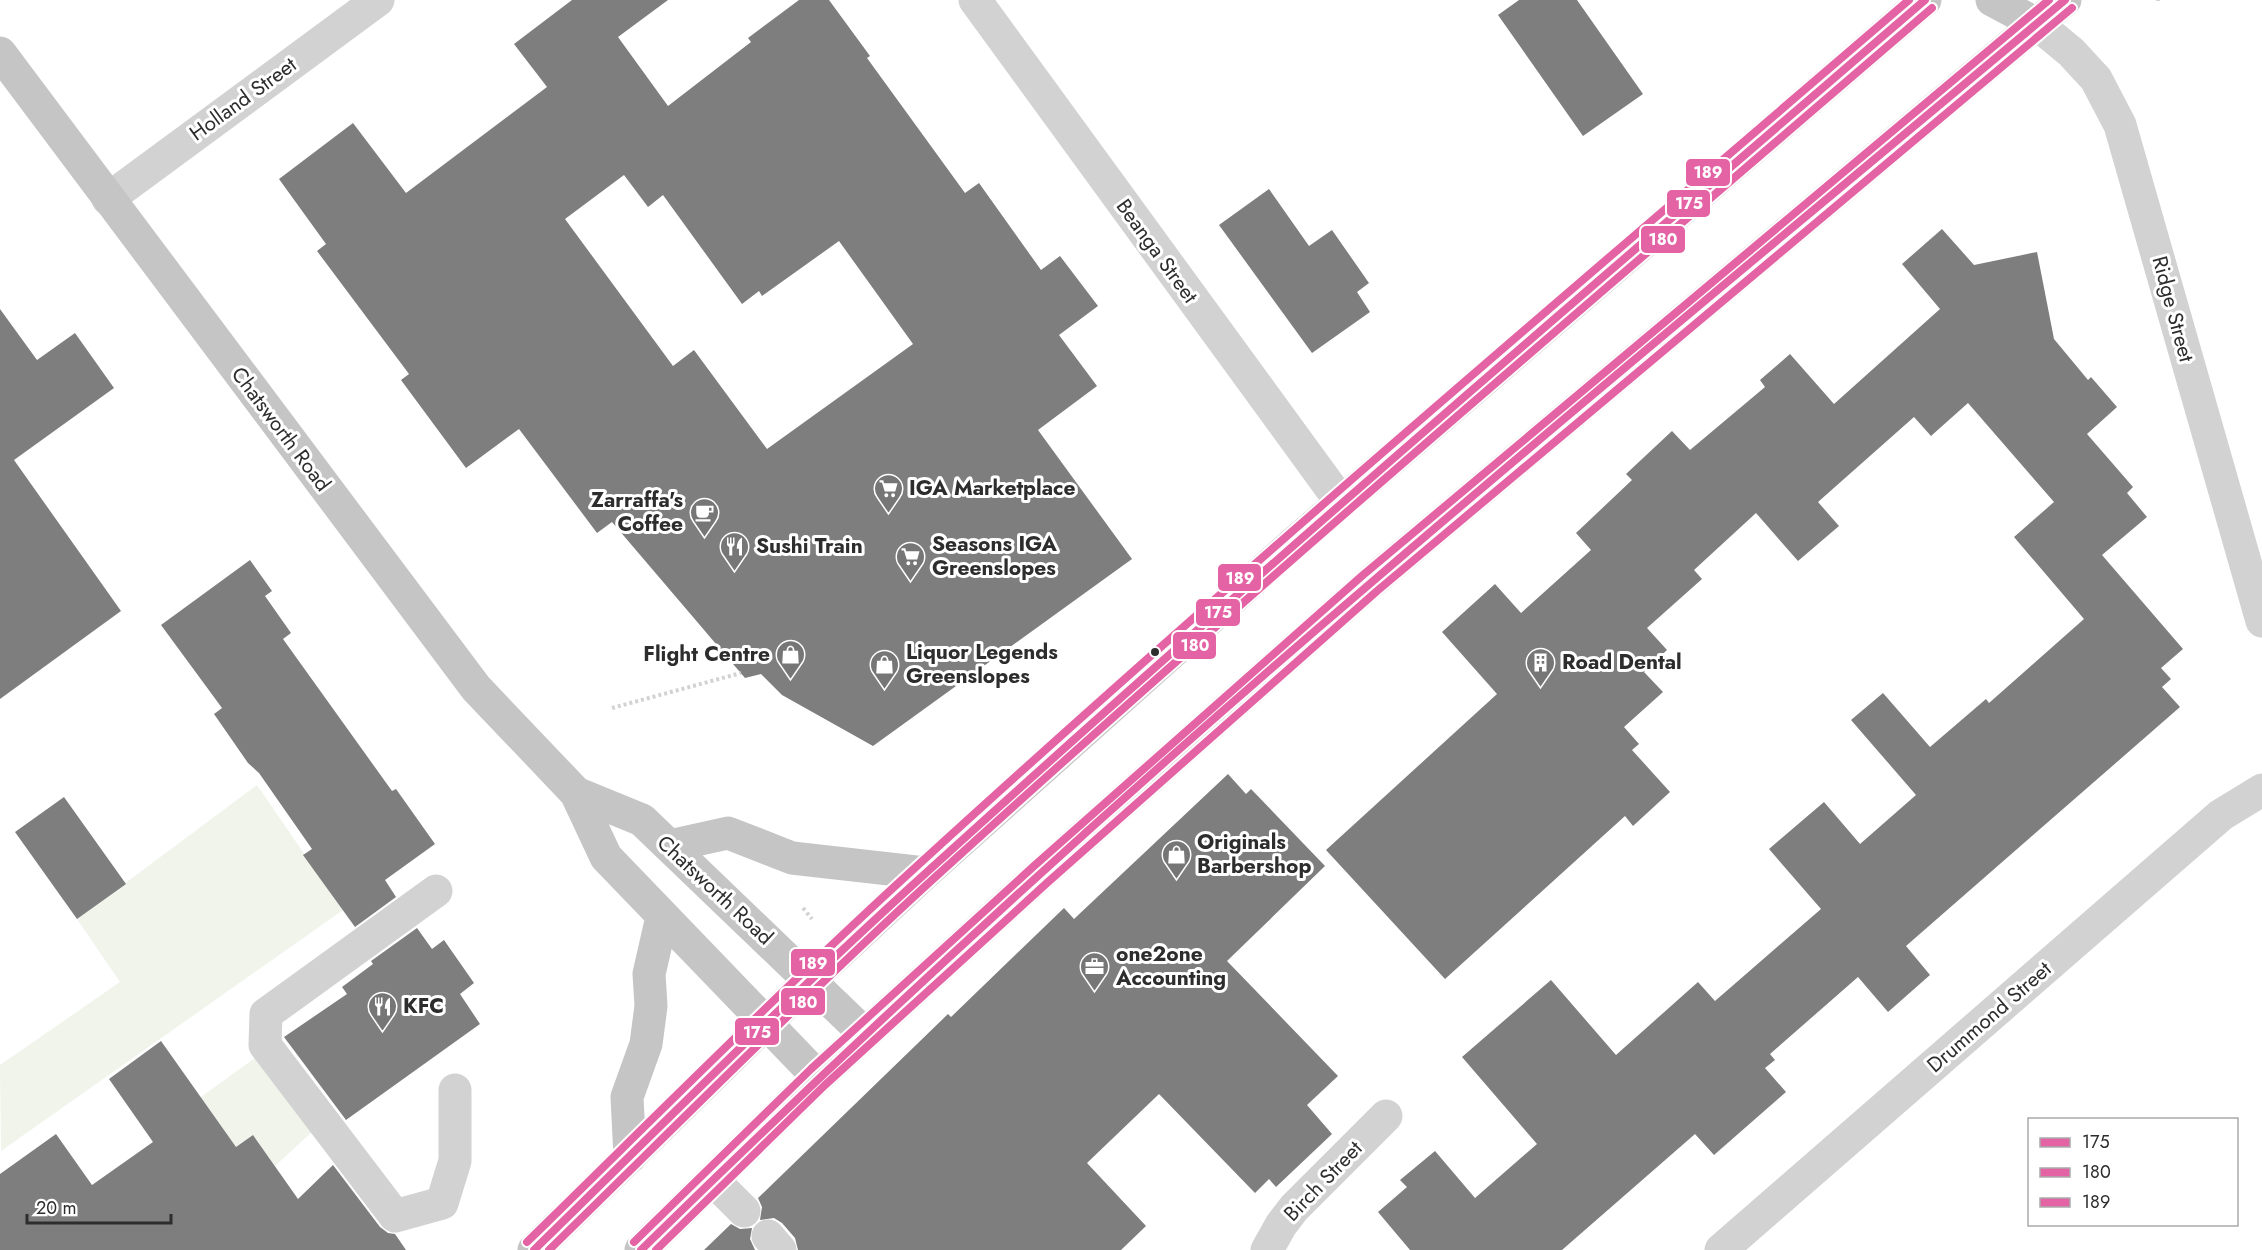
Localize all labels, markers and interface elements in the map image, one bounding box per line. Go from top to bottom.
street label: Holland Street [183,50,303,148]
line badge: 189 [1685,158,1731,187]
text: 189 [1694,161,1722,184]
line badge: 175 [1666,189,1711,218]
text: 175 [1675,192,1703,215]
street label: Beanga Street [1109,193,1205,309]
line badge: 180 [1640,225,1686,254]
text: 180 [1649,228,1677,251]
street label: Ridge Street [2144,253,2202,365]
street label: Chatsworth Road [224,360,338,498]
supermarket icon: IGA Marketplace [872,472,904,514]
place label: IGA Marketplace [909,473,1075,503]
place label: Zarraffa's Coffee [591,485,683,539]
cafe icon: Zarraffa's Coffee [688,496,720,538]
place label: Seasons IGA Greenslopes [932,529,1058,583]
restaurant icon: Sushi Train [719,530,751,572]
place label: Sushi Train [756,531,863,561]
supermarket icon: Seasons IGA Greenslopes [895,540,927,582]
line badge: 189 [1217,563,1262,592]
text: 189 [1226,567,1254,590]
line badge: 175 [1195,598,1241,627]
text: 175 [1204,601,1232,624]
line badge: 180 [1172,631,1217,660]
text: 180 [1181,634,1209,657]
place label: Liquor Legends Greenslopes [906,637,1058,691]
shop icon: Flight Centre [775,638,807,680]
place label: Flight Centre [643,639,770,669]
unlabelled marker [1149,646,1161,658]
building icon: Road Dental [1525,646,1557,688]
place label: Road Dental [1562,647,1682,677]
shop icon: Liquor Legends Greenslopes [869,648,901,690]
place label: Originals Barbershop [1197,827,1311,881]
street label: Chatsworth Road [650,828,780,952]
shop icon: Originals Barbershop [1160,838,1192,880]
place label: one2one Accounting [1115,939,1226,993]
line badge: 189 [790,948,836,977]
office icon: one2one Accounting [1079,950,1111,992]
text: 189 [799,952,827,975]
street label: Drummond Street [1920,954,2058,1080]
line badge: 180 [780,987,826,1016]
restaurant icon: KFC [366,990,398,1032]
place label: KFC [403,991,444,1021]
text: 180 [789,991,817,1014]
line badge: 175 [734,1017,780,1046]
text: 175 [743,1021,771,1044]
legend [2028,1118,2238,1226]
text: 175 [2082,1129,2110,1155]
street label: Birch Street [1277,1134,1369,1228]
text: 180 [2082,1159,2111,1185]
scale bar [27,1187,171,1225]
text: 189 [2082,1189,2110,1215]
text: 20 m [36,1195,76,1221]

